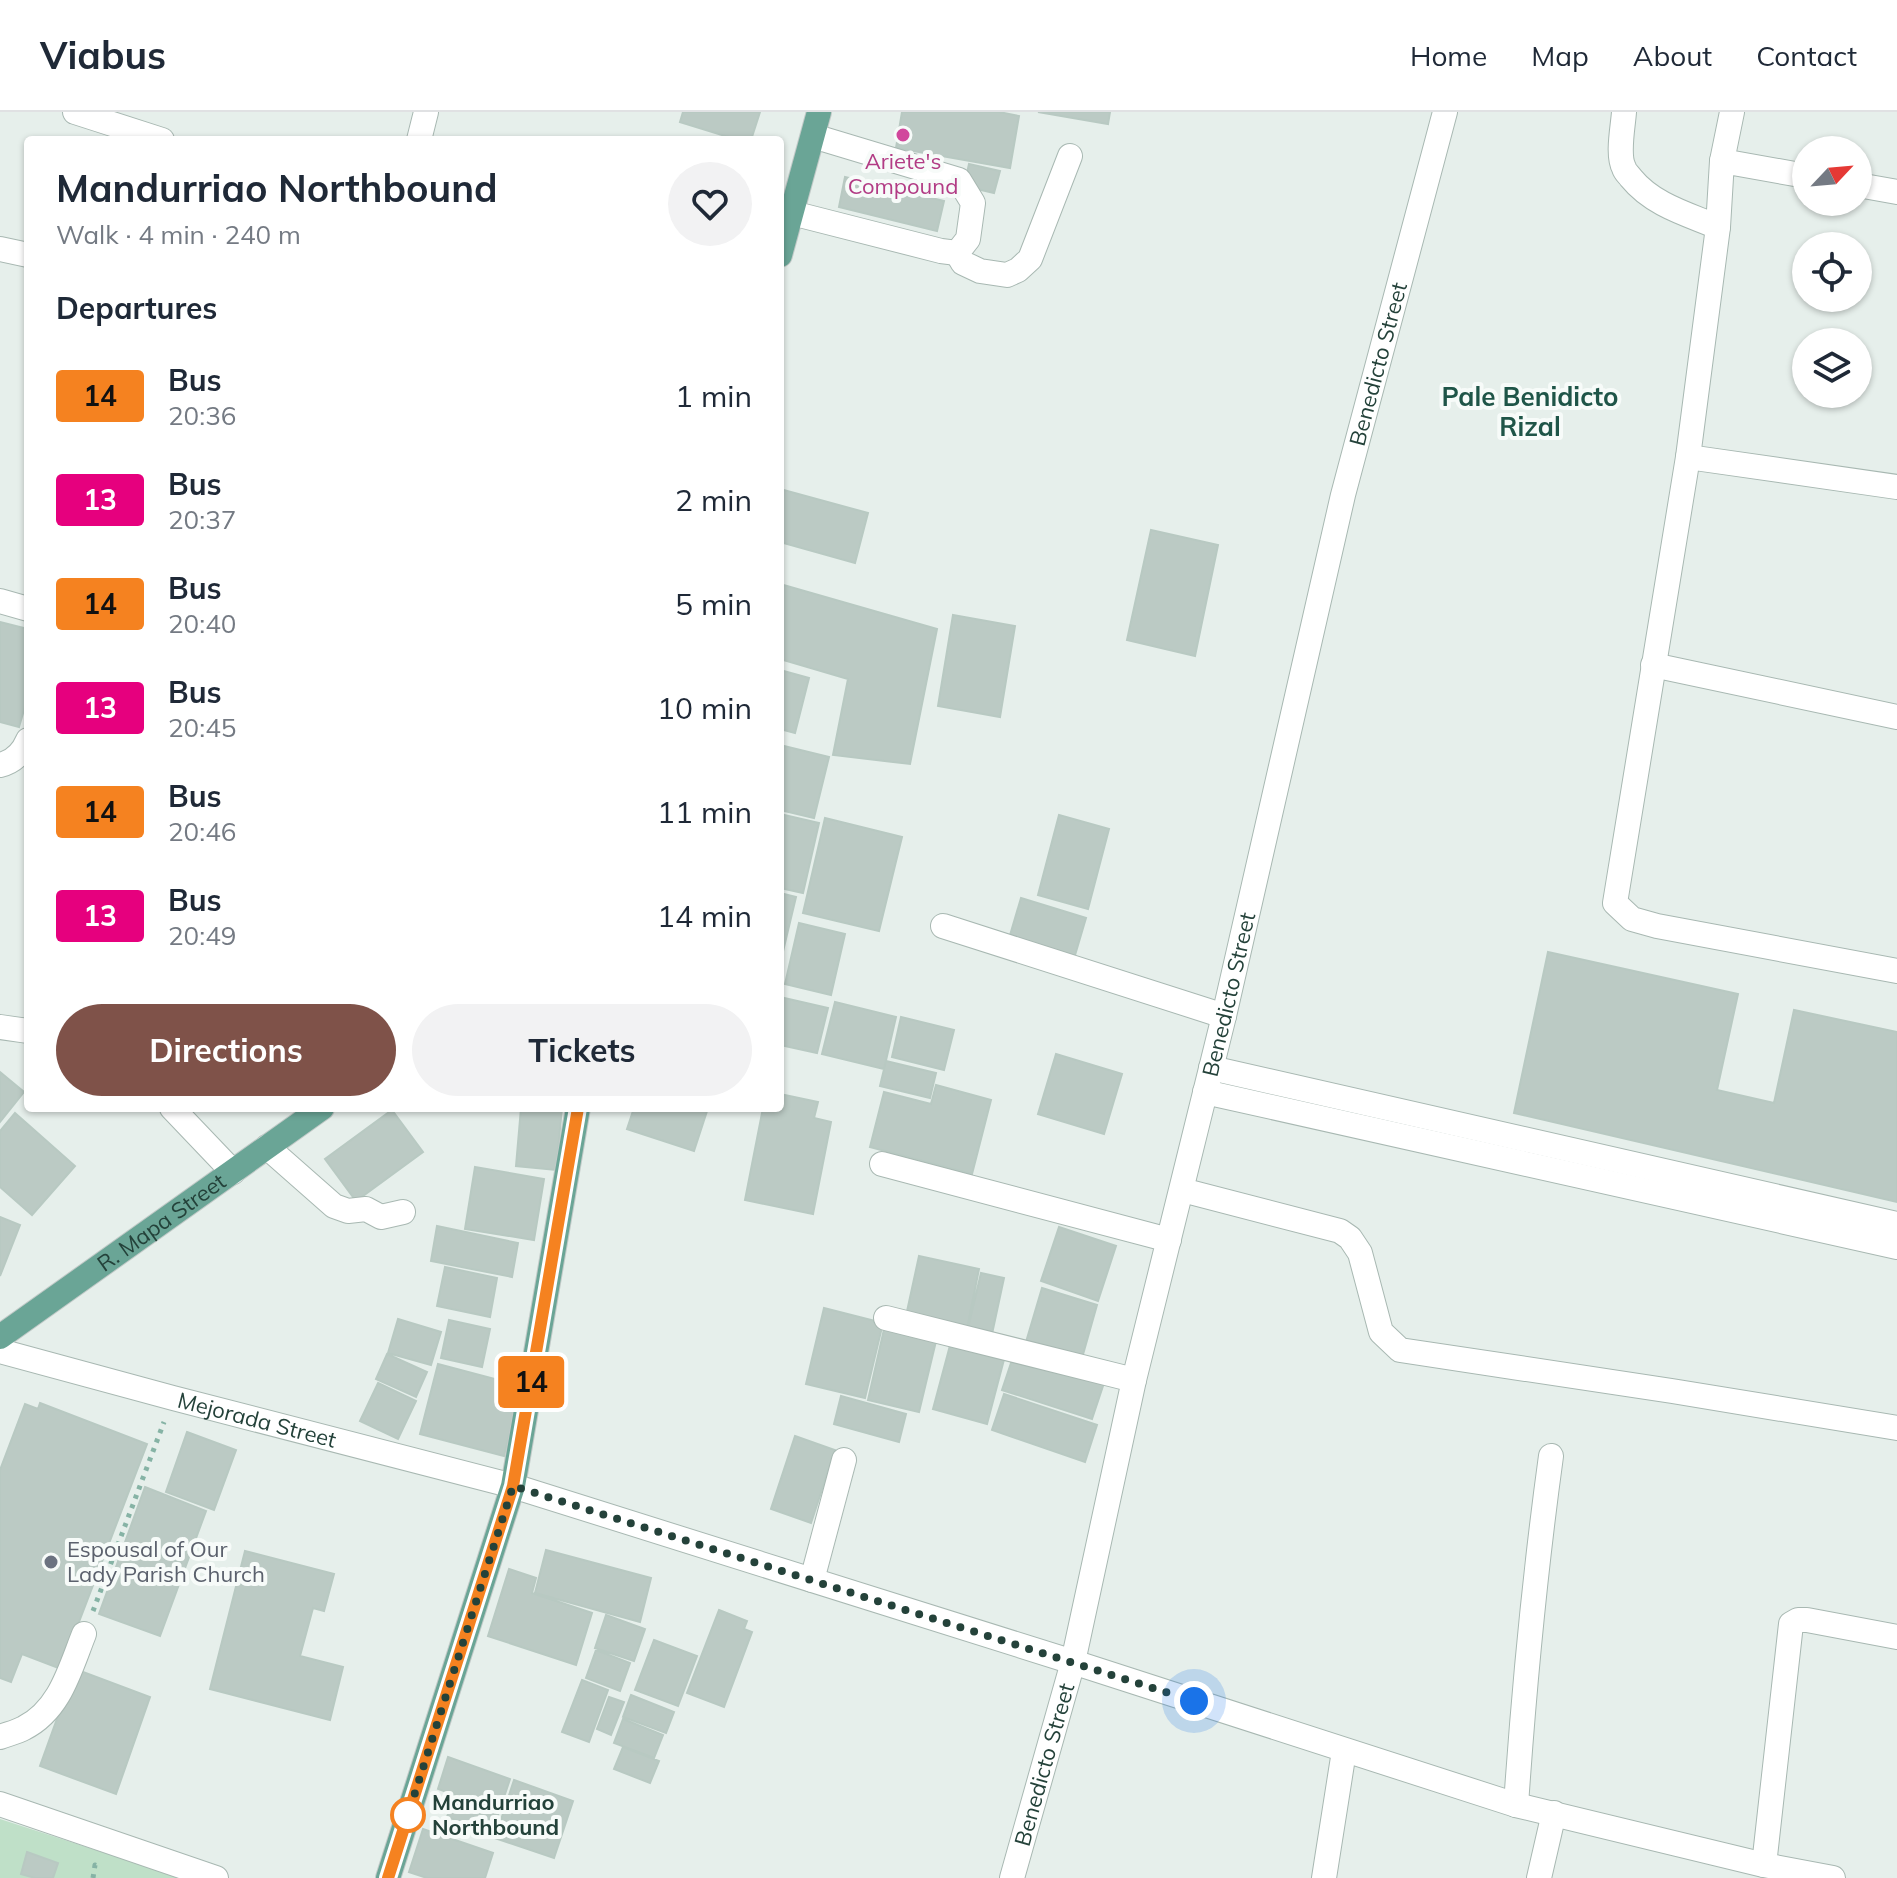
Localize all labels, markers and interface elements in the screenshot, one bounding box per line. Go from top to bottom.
text: Viabus [40,31,166,79]
text: Home [1410,38,1487,73]
text: Map [1531,38,1589,73]
text: About [1633,38,1712,73]
text: Contact [1756,38,1857,73]
marker: Ariete's Compound [894,126,912,144]
north arrow [1792,136,1872,216]
map controls [1792,136,1872,408]
place label: Ariete's Compound [848,147,958,200]
button: heart [668,162,752,246]
text: Mandurriao Northbound [56,164,498,212]
text: Walk · 4 min · 240 m [56,218,301,251]
button: locate [1792,232,1872,312]
street label: Benedicto Street [1343,279,1413,449]
text: Departures [56,289,217,327]
button: layers [1792,328,1872,408]
text: Bus [168,361,222,399]
text: 1 min [675,377,752,415]
text: 14 [83,378,117,413]
district label: Pale Benidicto Rizal [1442,380,1618,443]
text: 20:36 [168,399,236,432]
text: Bus [168,465,222,503]
text: 2 min [675,481,752,519]
text: 13 [83,482,117,517]
text: 20:37 [168,503,236,536]
text: Bus [168,569,222,607]
text: 5 min [675,585,752,623]
text: 14 [83,586,117,621]
text: 20:40 [168,607,236,640]
text: Bus [168,673,222,711]
text: 10 min [657,689,752,727]
text: 13 [83,690,117,725]
text: 20:45 [168,711,236,744]
text: Bus [168,777,222,815]
text: 11 min [657,793,752,831]
text: 14 [83,794,117,829]
text: 20:46 [168,815,236,848]
text: Bus [168,881,222,919]
text: 14 min [657,897,752,935]
text: 13 [83,898,117,933]
street label: Benedicto Street [1196,909,1261,1079]
text: 20:49 [168,919,236,952]
button: Directions [56,1004,396,1096]
button: Tickets [412,1004,752,1096]
street label: R. Mapa Street [92,1167,231,1277]
line badge: 14 [495,1356,567,1408]
text: 14 [514,1364,548,1399]
street label: Mejorada Street [175,1386,340,1454]
place label: Espousal of Our Lady Parish Church [67,1535,265,1588]
marker: Espousal of Our Lady Parish Church [42,1553,60,1571]
street label: Benedicto Street [1008,1680,1080,1849]
your location [1174,1681,1214,1721]
place label: Mandurriao Northbound [432,1788,559,1841]
marker: Mandurriao Northbound [391,1798,425,1832]

